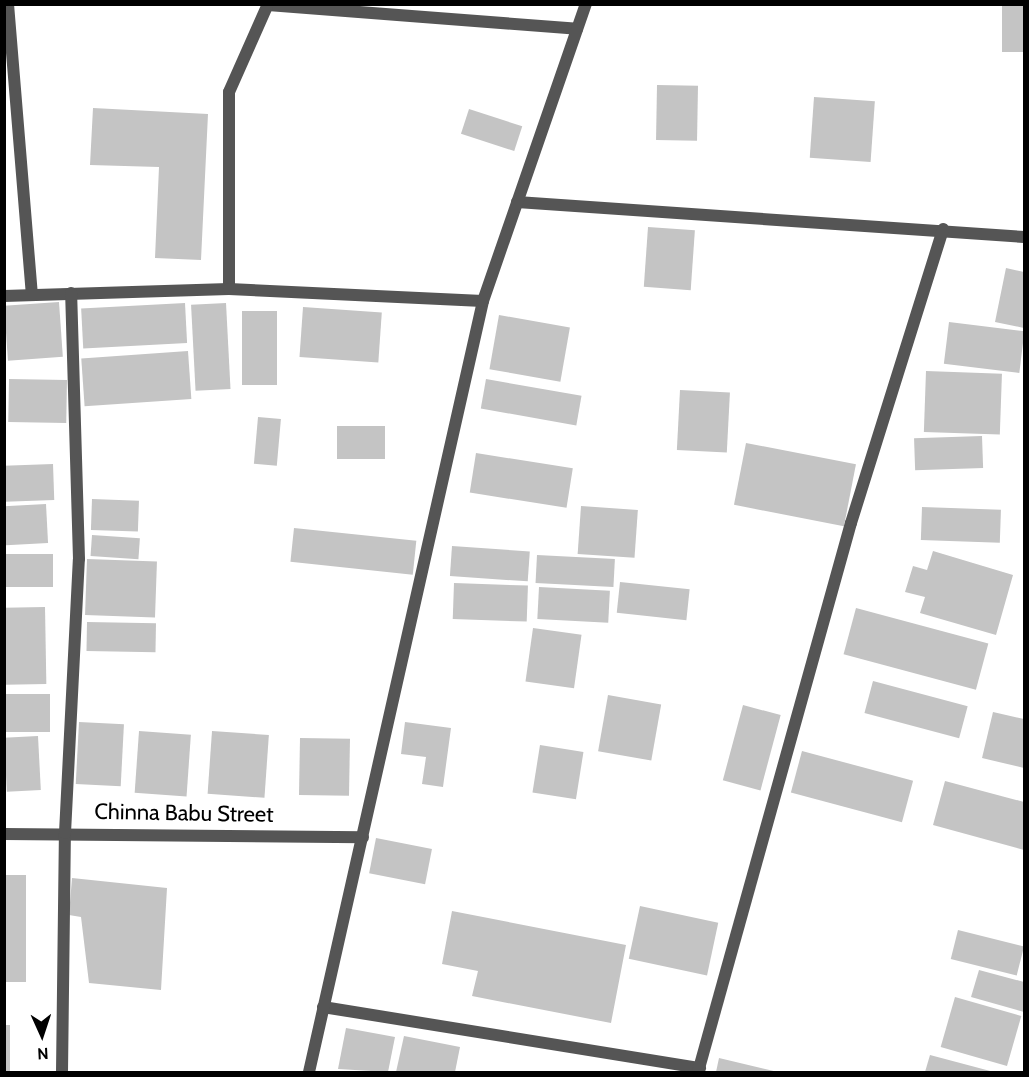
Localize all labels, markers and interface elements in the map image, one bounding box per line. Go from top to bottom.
street label: Chinna Babu Street [94,798,274,828]
north arrow [12,1005,72,1065]
text: N [37,1044,49,1063]

